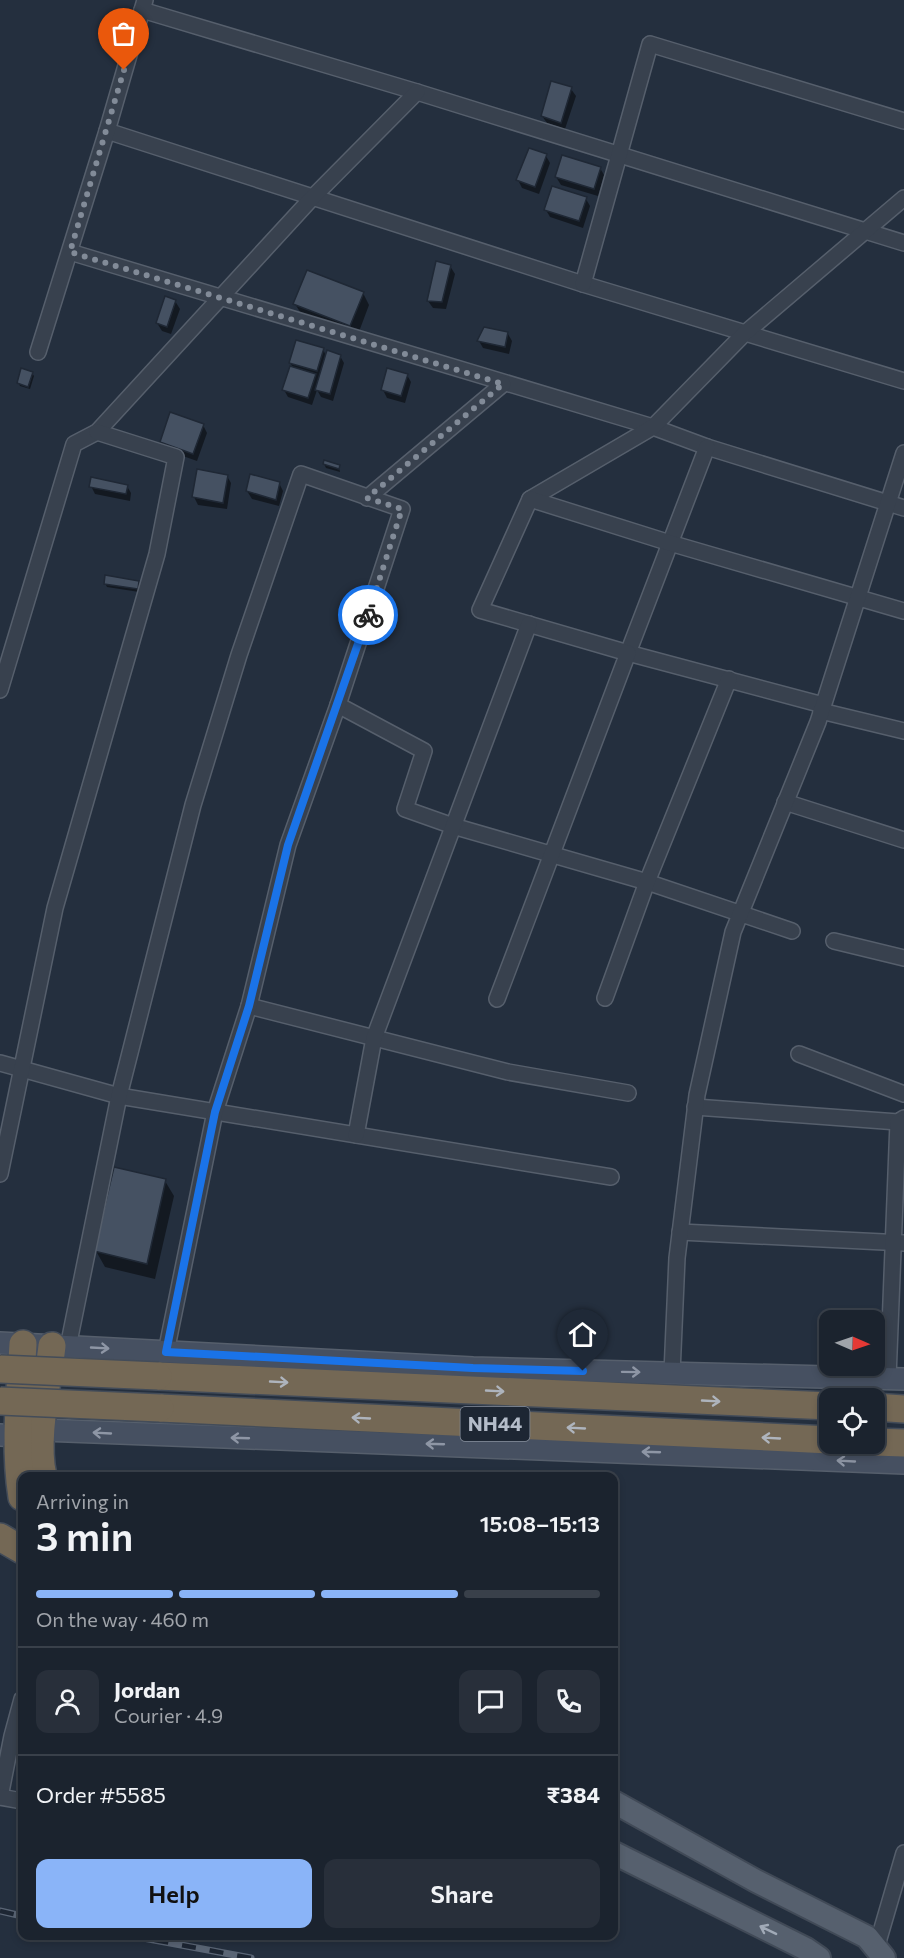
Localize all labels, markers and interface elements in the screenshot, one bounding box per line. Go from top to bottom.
pin [98,8,149,70]
icon: bag [107,17,140,50]
courier [338,585,398,645]
icon: bike [352,599,385,632]
pin [557,1309,608,1371]
north arrow [819,1310,885,1376]
map controls [819,1310,885,1454]
icon: home [566,1318,599,1351]
one-way arrow [90,1343,110,1354]
one-way arrow [620,1366,640,1378]
one-way arrow [269,1376,289,1387]
one-way arrow [485,1386,505,1397]
button: locate [819,1388,885,1454]
one-way arrow [700,1395,720,1406]
road number: NH44 [460,1407,530,1441]
one-way arrow [351,1412,371,1423]
one-way arrow [567,1423,587,1434]
one-way arrow [93,1428,113,1439]
one-way arrow [231,1432,250,1444]
one-way arrow [762,1432,782,1443]
one-way arrow [425,1438,445,1450]
one-way arrow [641,1446,661,1457]
one-way arrow [836,1455,856,1466]
text: Arriving in [36,1489,129,1513]
text: 15:08–15:13 [480,1510,600,1537]
text: 3 min [36,1511,133,1559]
text: On the way · 460 m [36,1607,209,1631]
button: person [36,1670,99,1733]
button: chat [459,1670,522,1733]
button: phone [537,1670,600,1733]
text: Jordan [114,1676,180,1703]
text: Courier · 4.9 [114,1703,223,1727]
text: Order #5585 [36,1781,166,1808]
text: ₹384 [546,1781,600,1808]
button: Help [36,1859,312,1928]
button: Share [324,1859,600,1928]
one-way arrow [759,1924,777,1935]

